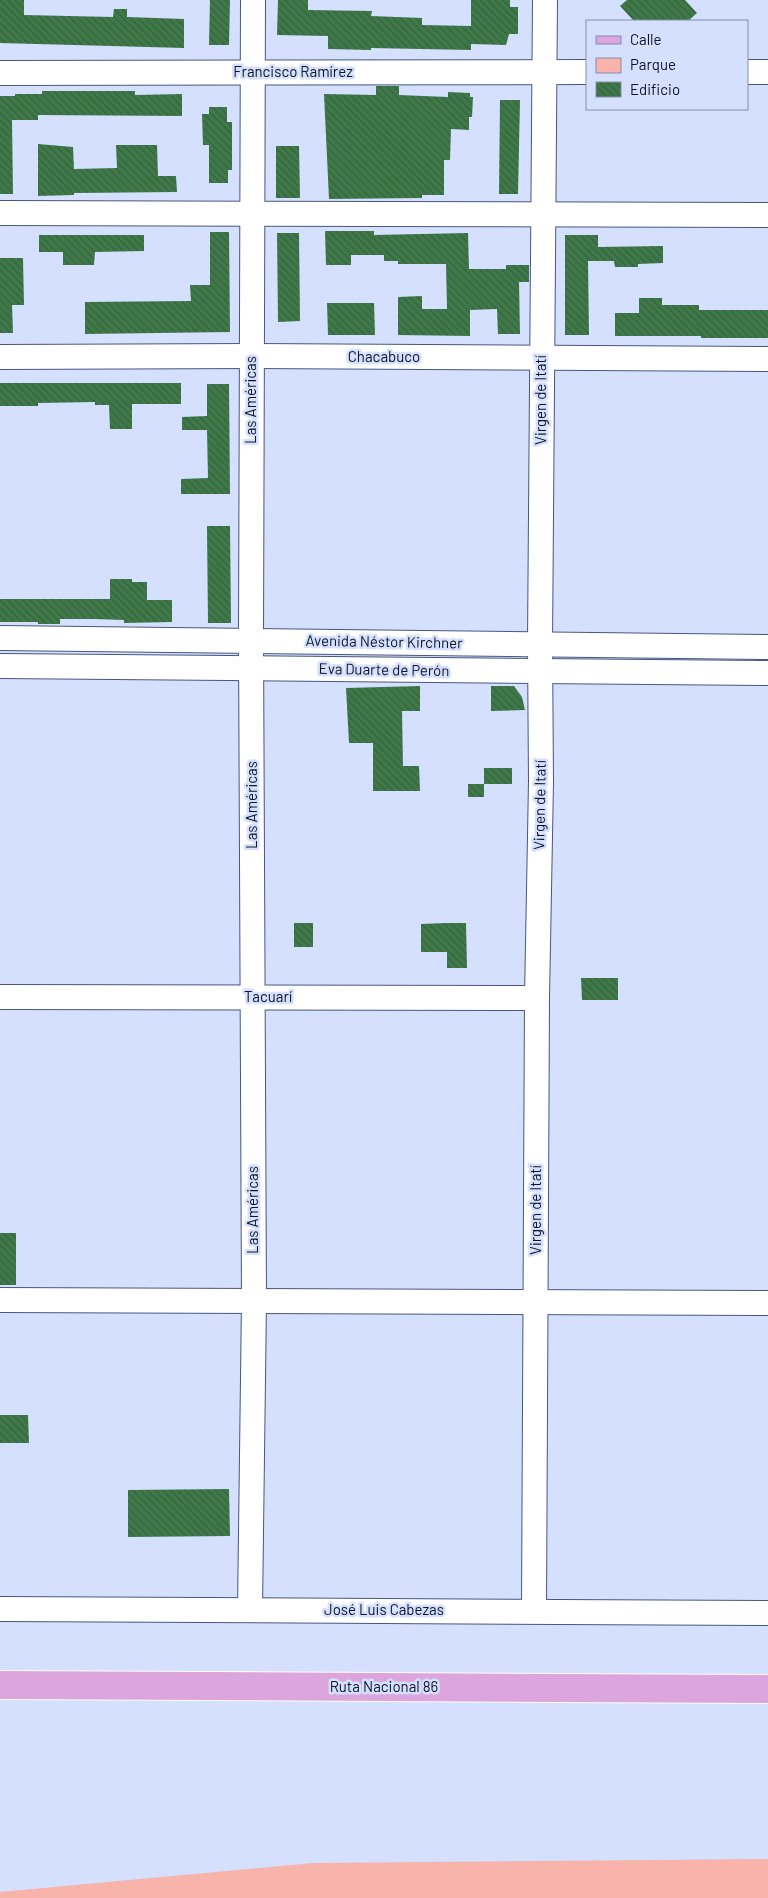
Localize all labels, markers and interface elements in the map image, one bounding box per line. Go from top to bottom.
legend [586,20,748,110]
text: Calle [630,30,662,48]
text: Parque [630,55,676,73]
street label: Francisco Ramírez [233,62,353,80]
text: Edificio [630,80,680,98]
street label: Chacabuco [348,347,420,365]
street label: Virgen de Itatí [531,355,549,445]
street label: Las Américas [241,356,259,444]
street label: Avenida Néstor Kirchner [305,631,463,651]
street label: Eva Duarte de Perón [319,659,450,679]
street label: Virgen de Itatí [529,760,549,850]
street label: Las Américas [242,761,260,849]
street label: Tacuarí [244,987,292,1005]
street label: Virgen de Itatí [526,1165,544,1255]
street label: Las Américas [243,1166,261,1254]
street label: José Luis Cabezas [324,1600,444,1618]
street label: Ruta Nacional 86 [330,1677,438,1695]

